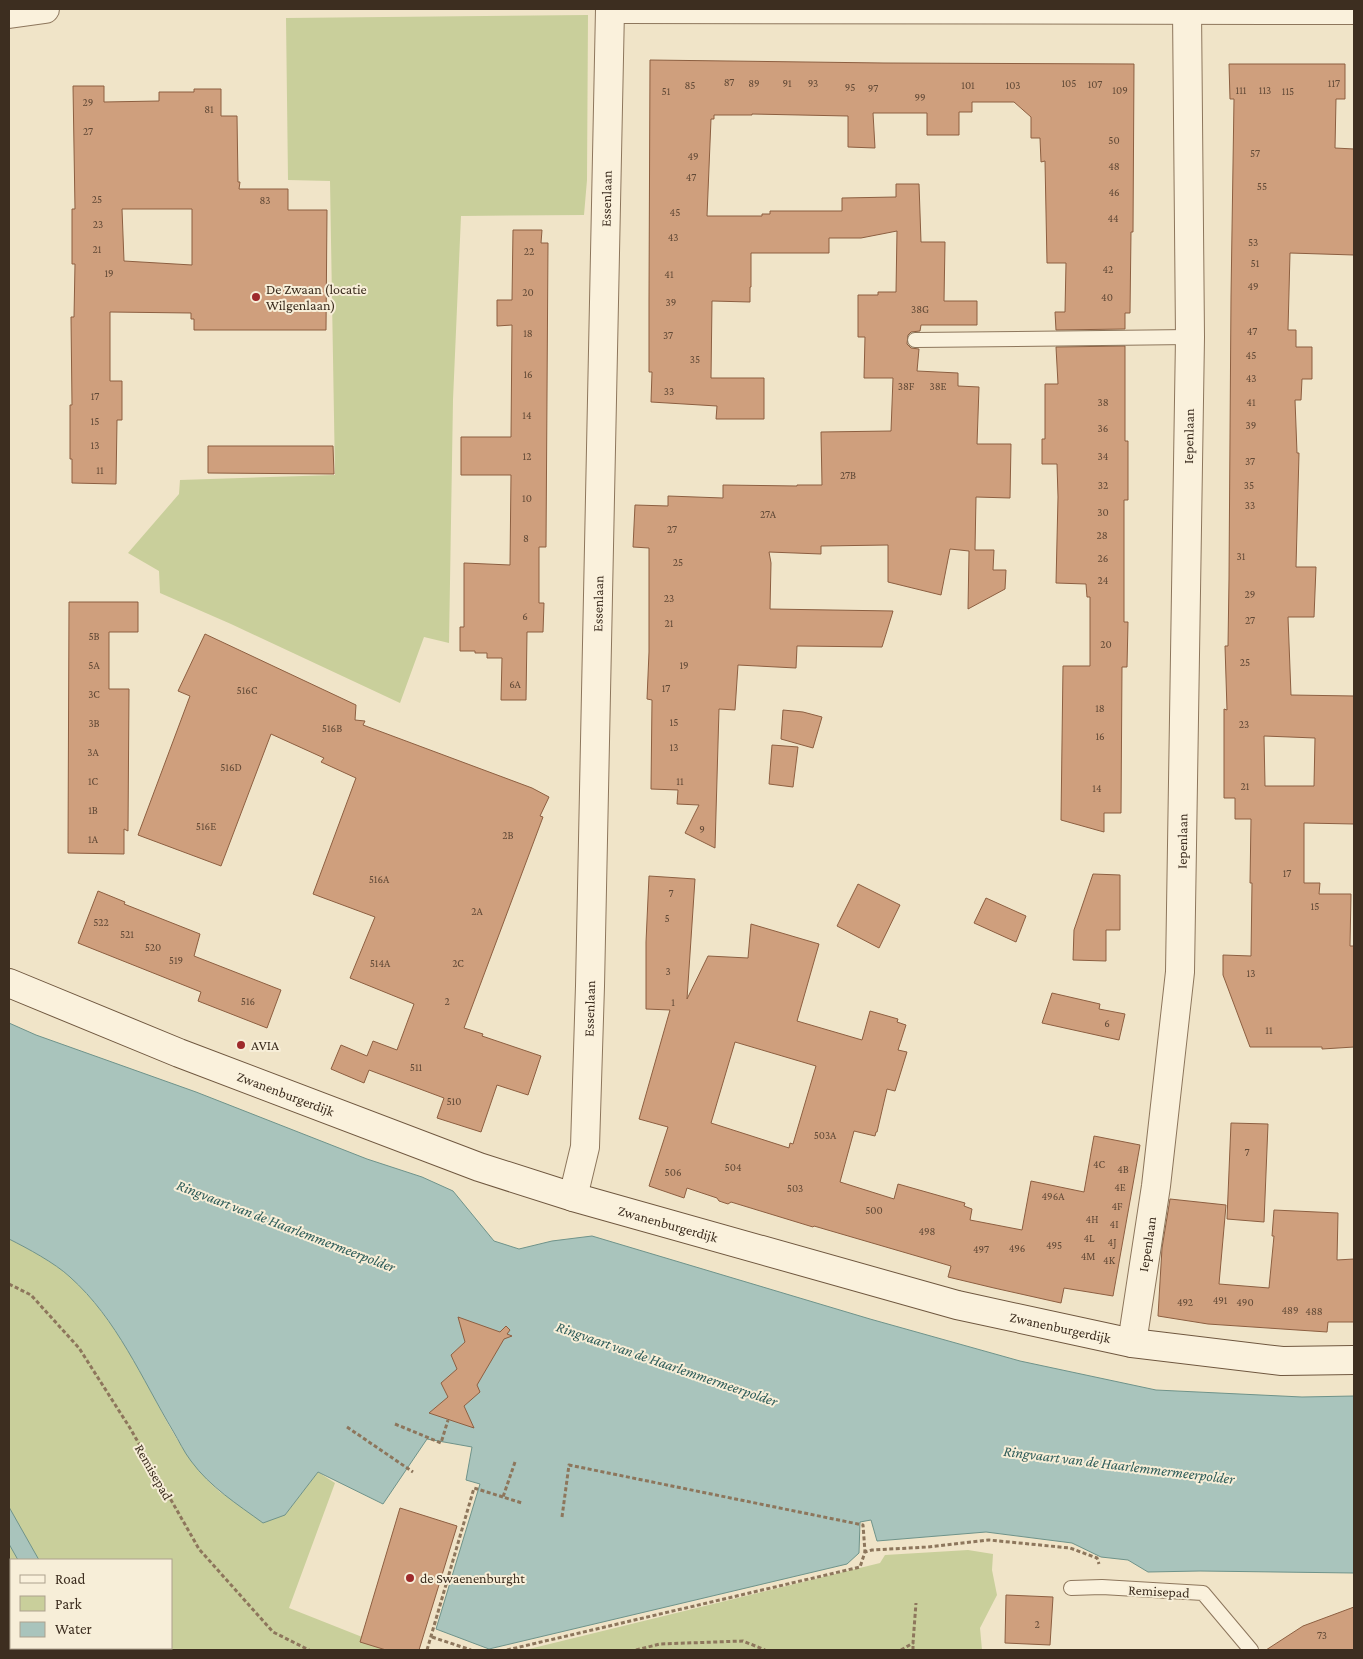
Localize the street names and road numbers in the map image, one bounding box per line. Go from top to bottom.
street label: Essenlaan [598,170,615,227]
street label: Iepenlaan [1180,408,1197,464]
street label: Essenlaan [589,575,606,632]
street label: Iepenlaan [1174,813,1191,869]
street label: Essenlaan [580,980,598,1037]
street label: Zwanenburgerdijk [235,1068,337,1119]
street label: Zwanenburgerdijk [616,1202,720,1245]
street label: Iepenlaan [1135,1215,1159,1273]
street label: Zwanenburgerdijk [1008,1309,1113,1346]
street label: Remisepad [132,1441,177,1503]
street label: Remisepad [1128,1581,1191,1601]

